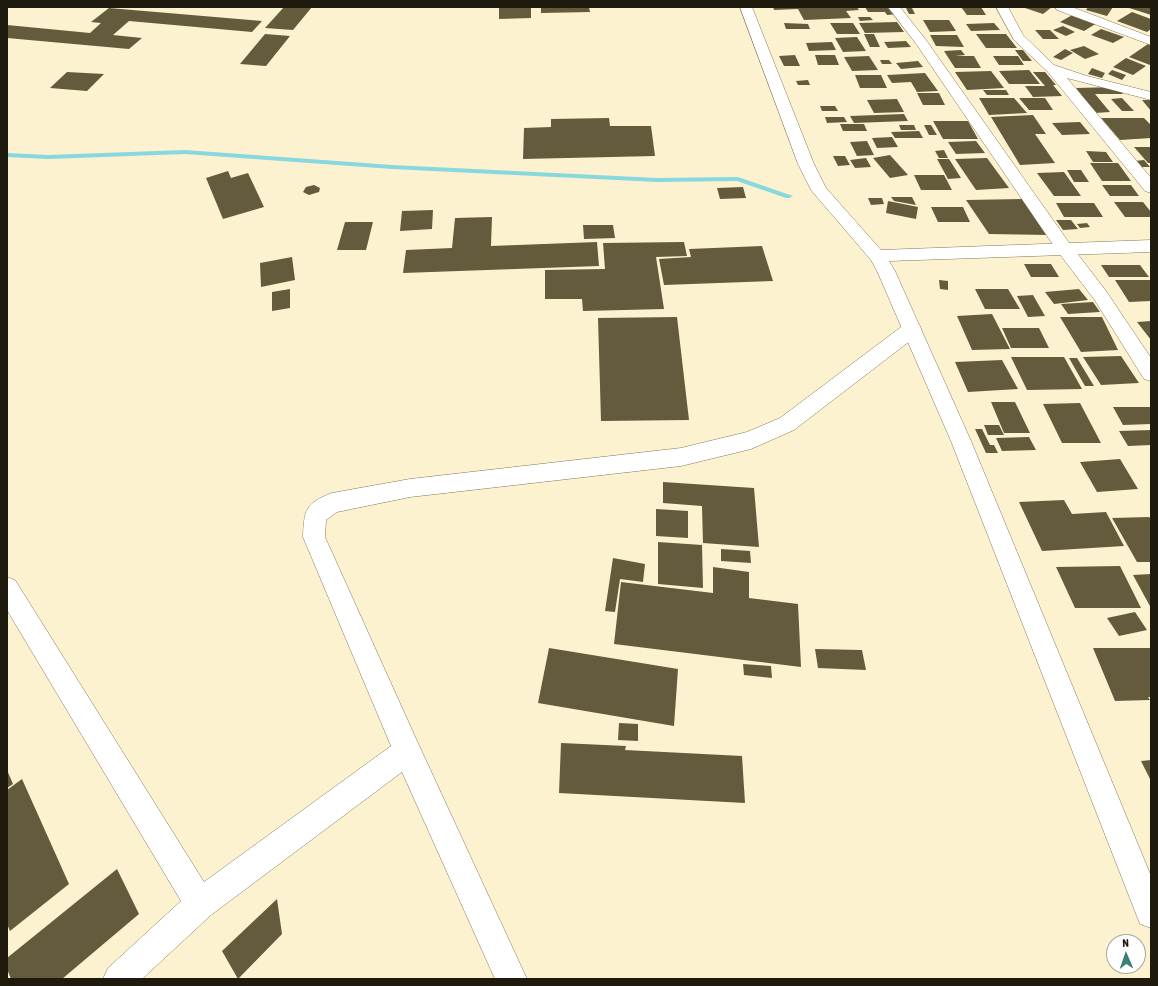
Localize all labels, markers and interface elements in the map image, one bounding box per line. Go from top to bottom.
north arrow [1106,934,1146,974]
text: N [1122,937,1129,949]

